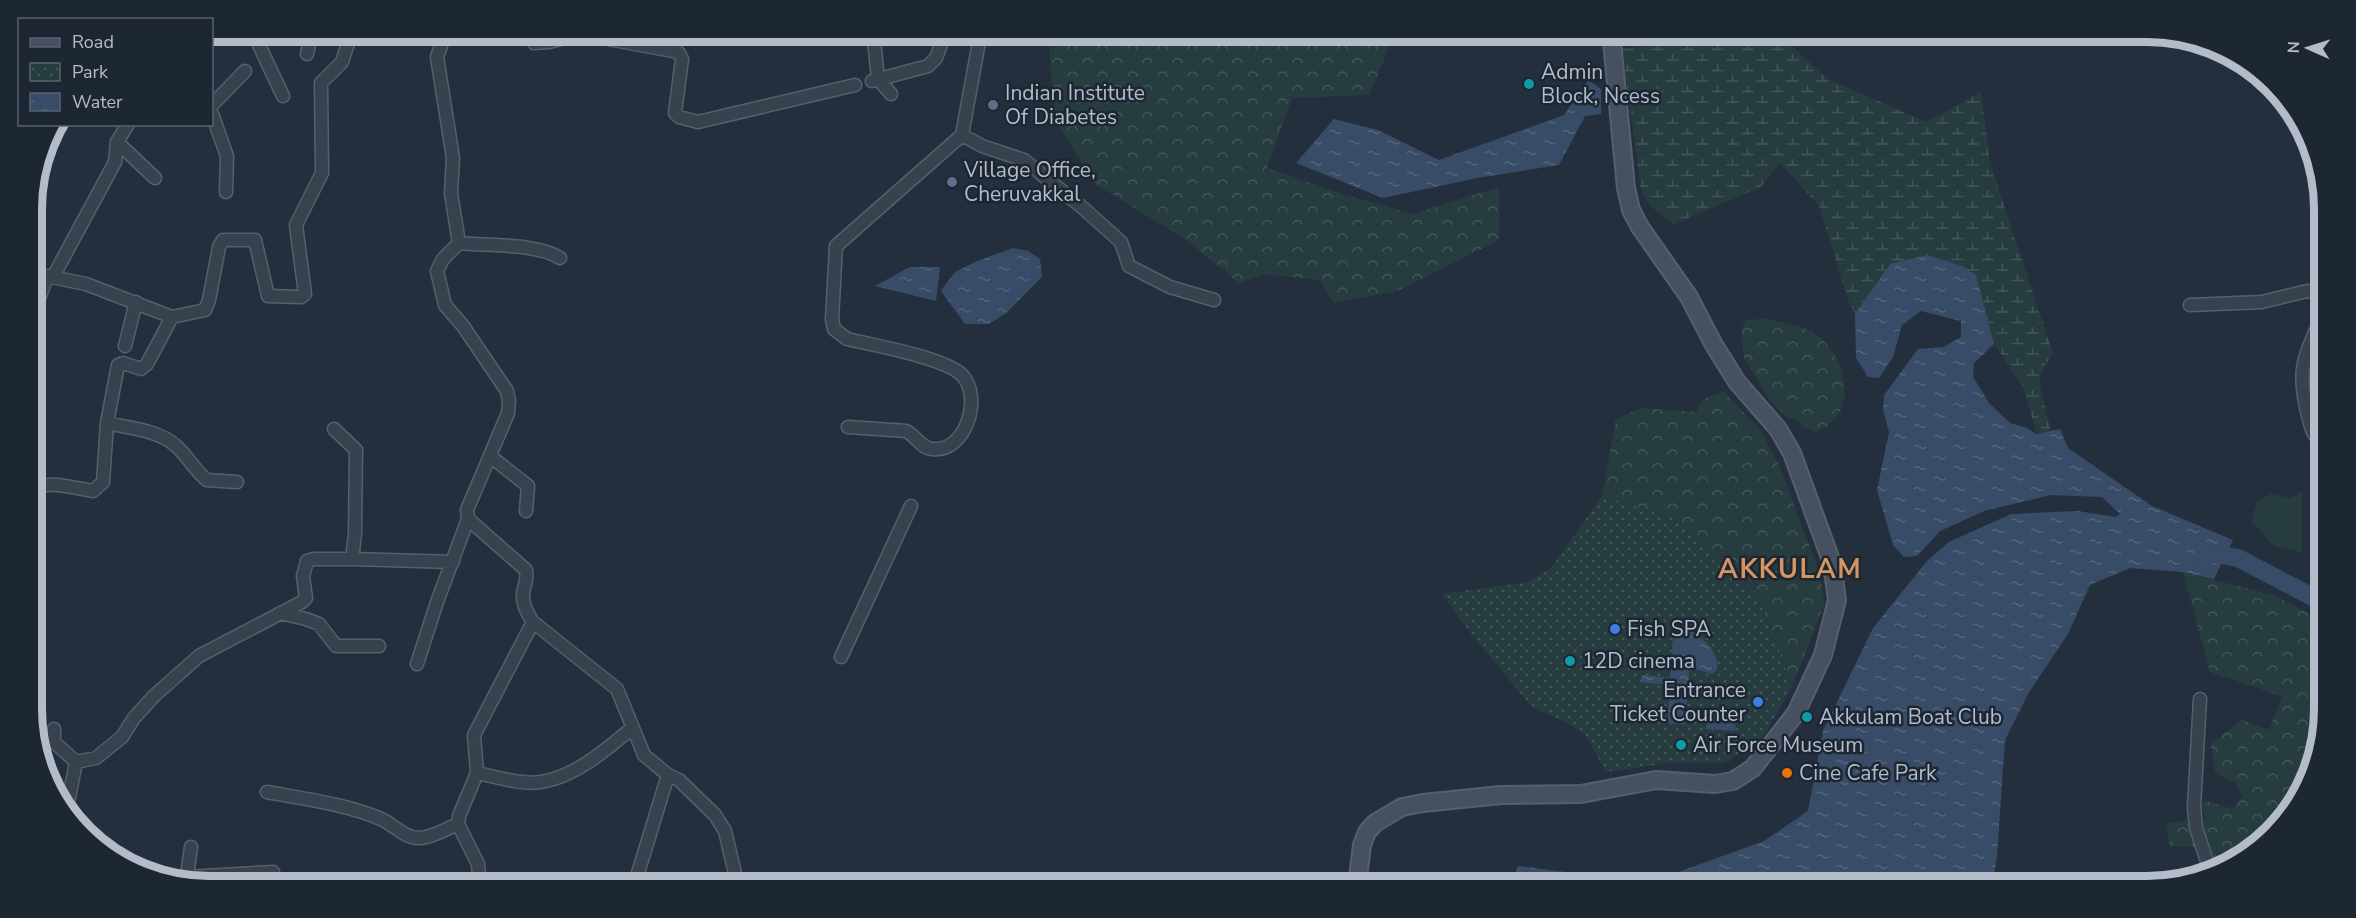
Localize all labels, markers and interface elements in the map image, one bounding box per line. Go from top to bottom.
legend [18,18,213,126]
north arrow [2278,18,2338,78]
text: Road [72,30,114,54]
text: N [2283,41,2305,54]
place label: Admin Block, Ncess [1541,58,1660,110]
text: Park [72,60,109,84]
marker: Admin Block, Ncess [1522,77,1536,91]
place label: Indian Institute Of Diabetes [1005,79,1145,131]
text: Water [72,90,123,114]
marker: Indian Institute Of Diabetes [986,98,1000,112]
place label: Village Office, Cheruvakkal [963,156,1096,208]
marker: Village Office, Cheruvakkal [945,175,959,189]
district label: AKKULAM [1718,551,1862,588]
place label: Fish SPA [1627,615,1711,643]
marker: Fish SPA [1608,622,1622,636]
place label: 12D cinema [1582,647,1695,675]
marker: 12D cinema [1563,654,1577,668]
place label: Entrance Ticket Counter [1610,676,1746,728]
marker: Entrance Ticket Counter [1751,695,1765,709]
place label: Akkulam Boat Club [1819,703,2002,731]
marker: Akkulam Boat Club [1800,710,1814,724]
place label: Air Force Museum [1693,731,1863,759]
marker: Air Force Museum [1674,738,1688,752]
place label: Cine Cafe Park [1799,759,1937,787]
marker: Cine Cafe Park [1780,766,1794,780]

